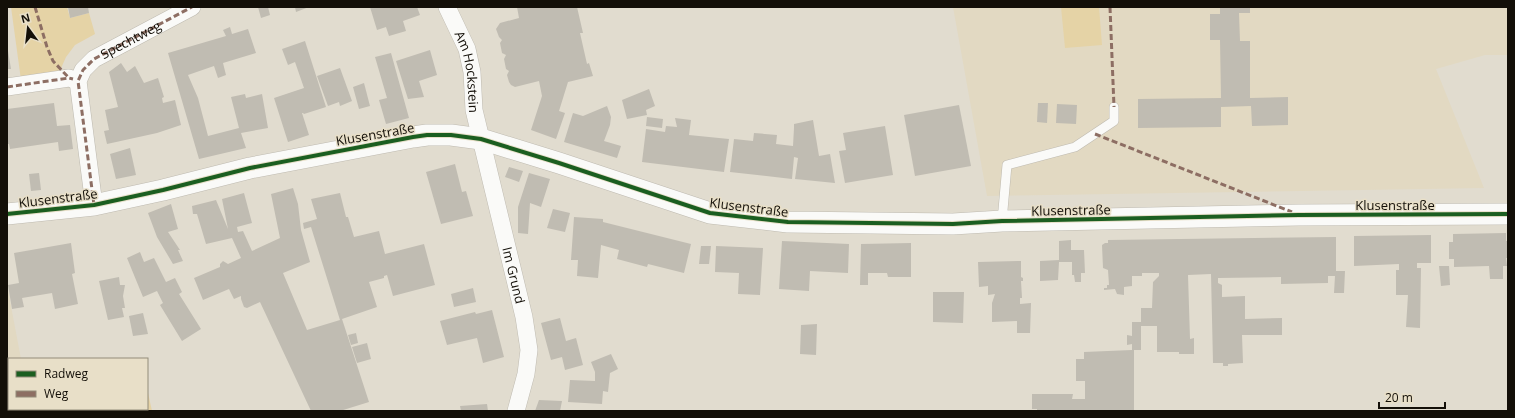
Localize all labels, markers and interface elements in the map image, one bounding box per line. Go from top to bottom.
north arrow [8,8,48,48]
text: N [19,9,32,26]
street label: Spechtweg [97,16,164,63]
street label: Am Hockstein [451,28,483,113]
street label: Klusenstraße [334,118,416,150]
street label: Klusenstraße [17,184,99,212]
street label: Klusenstraße [708,193,790,221]
street label: Klusenstraße [1355,196,1435,214]
street label: Klusenstraße [1031,200,1111,220]
street label: Im Grund [498,245,529,305]
legend [8,358,148,410]
text: Radweg [44,365,88,382]
scale bar [1379,384,1445,410]
text: Weg [44,385,69,402]
text: 20 m [1385,389,1413,406]

